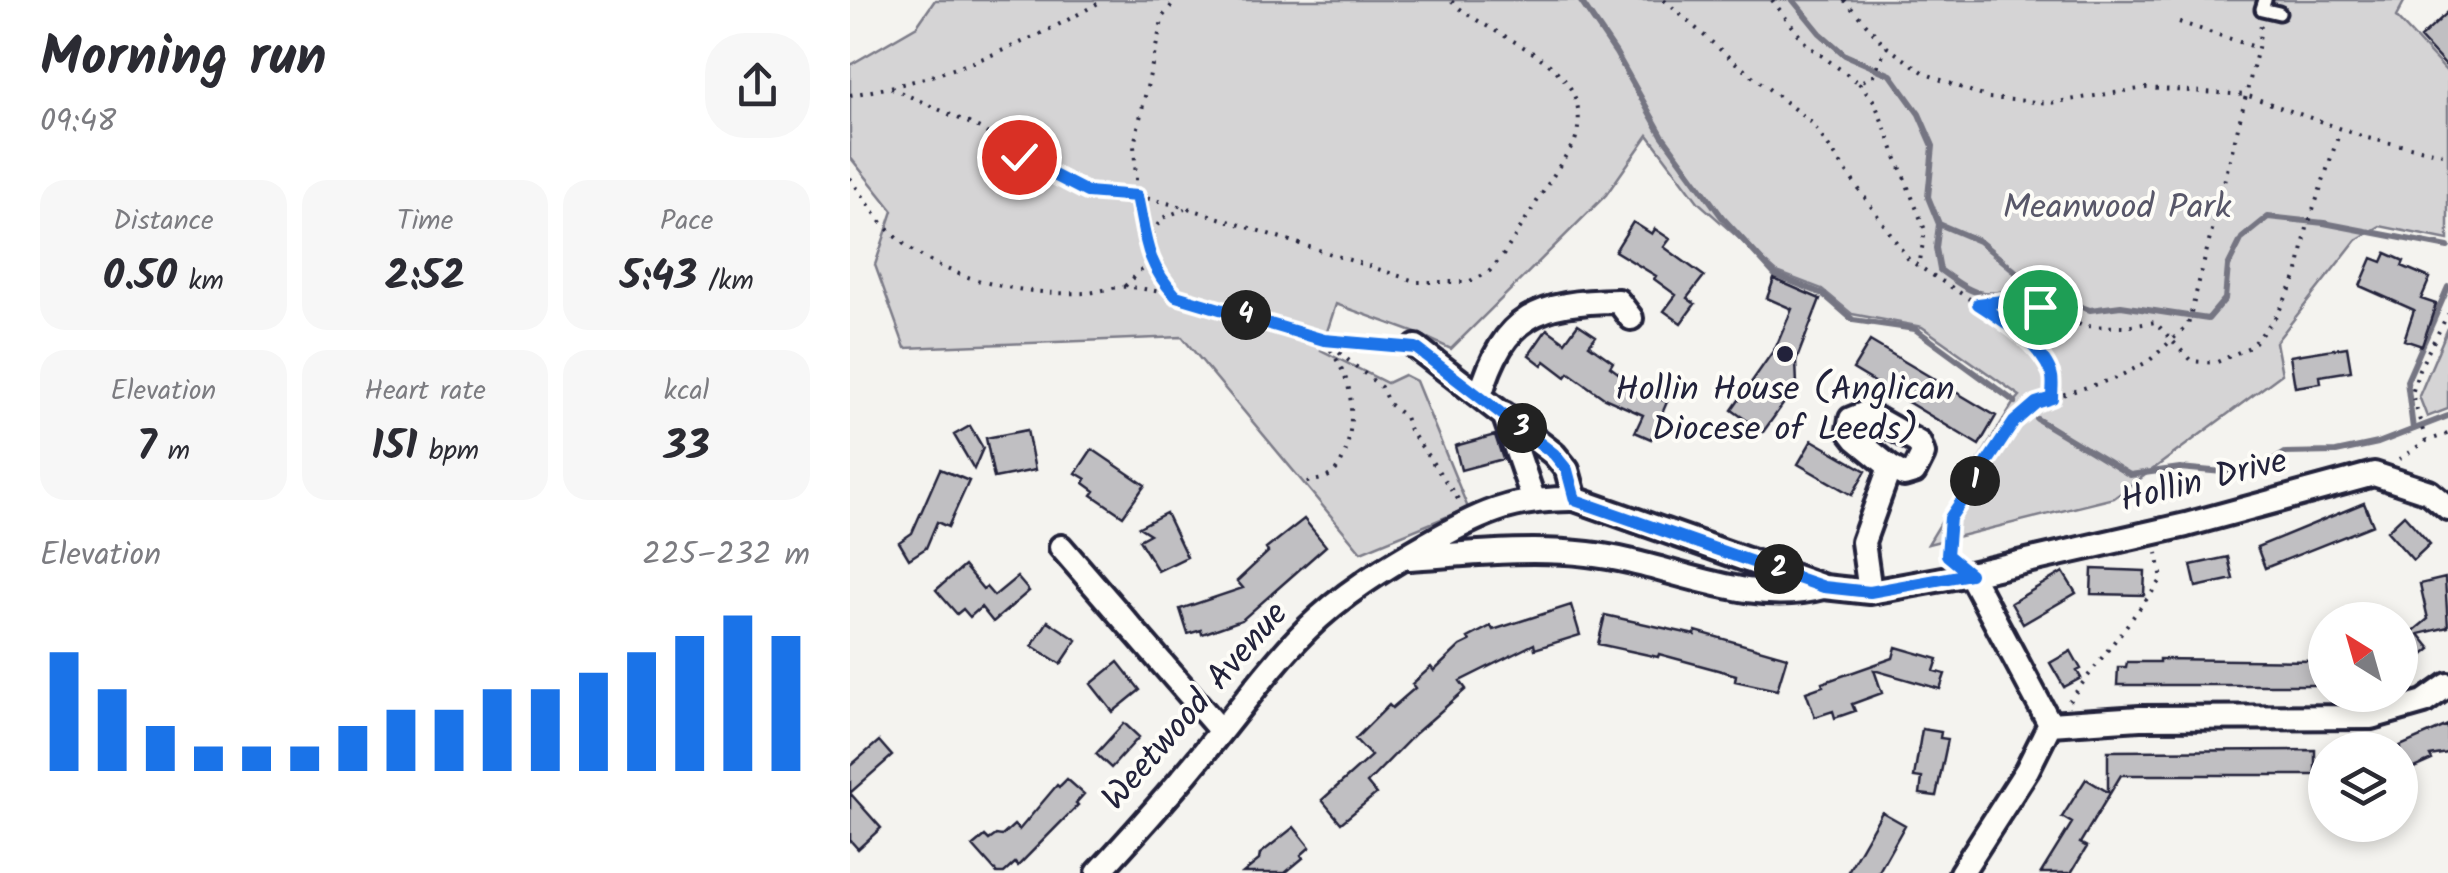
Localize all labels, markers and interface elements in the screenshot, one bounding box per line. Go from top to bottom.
text: Morning run [40,16,327,103]
button: share [705,33,810,138]
text: 09:48 [40,97,116,148]
pin [977,115,1062,200]
icon: check [992,130,1047,185]
park label: Meanwood Park [2003,181,2232,237]
text: Distance [113,199,214,244]
text: Time [397,199,453,244]
text: Pace [660,199,713,244]
text: 0.50 [103,244,177,311]
text: 2:52 [385,244,465,311]
text: 5:43 [620,244,697,311]
text: km [177,259,224,304]
text: /km [697,259,754,304]
pin [1998,265,2083,350]
icon: arrive [2013,280,2068,335]
pin: 4 [1221,290,1271,340]
text: 4 [1238,292,1254,337]
marker: Hollin House (Anglican Diocese of Leeds) [1774,343,1796,365]
place label: Hollin House (Anglican Diocese of Leeds) [1615,363,1955,459]
text: Elevation [110,369,216,414]
text: Heart rate [364,369,486,414]
text: kcal [664,369,709,414]
pin: 3 [1497,403,1547,453]
text: 3 [1514,405,1530,450]
text: 7 [137,414,156,481]
text: 151 [371,414,418,481]
text: 33 [664,414,710,481]
text: m [156,429,190,474]
text: bpm [418,429,479,474]
street label: Hollin Drive [2115,434,2294,530]
pin: 1 [1950,456,2000,506]
text: 1 [1971,458,1979,503]
text: Elevation [40,530,161,581]
text: 225–232 m [642,530,810,581]
pin: 2 [1754,544,1804,594]
text: 2 [1771,546,1787,591]
street label: Weetwood Avenue [1089,589,1303,824]
north arrow [2308,602,2418,712]
map controls [2308,602,2418,842]
button: layers [2308,732,2418,842]

